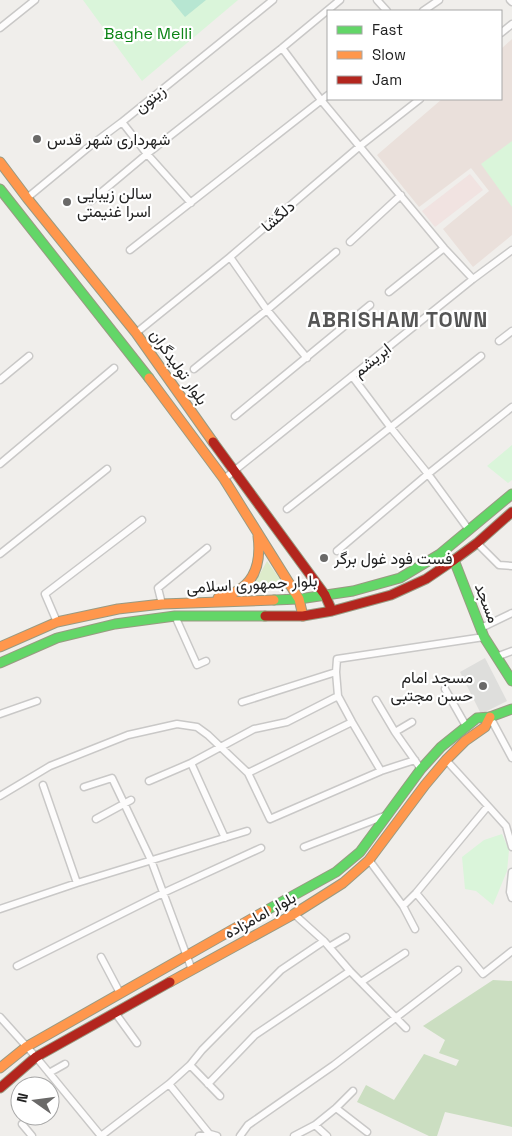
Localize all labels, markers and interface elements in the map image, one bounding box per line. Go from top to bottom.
legend [327,10,502,100]
text: Fast [372,20,403,39]
park label: Baghe Melli [104,23,192,44]
text: Slow [372,45,406,64]
text: Jam [372,70,402,89]
street label: زیتون [130,80,170,118]
place label: شهرداری شهر قدس [47,129,170,150]
marker: شهرداری شهر قدس [31,133,43,145]
place label: سالن زیبایی اسرا غنیمتی [77,183,152,222]
marker: سالن زیبایی اسرا غنیمتی [61,196,73,208]
street label: دلگشا [257,196,299,236]
district label: ABRISHAM TOWN [308,306,488,333]
street label: بلوار تولیدگران [145,325,213,409]
street label: ابریشم [349,338,395,382]
place label: فست فود غول برگر [333,548,453,569]
marker: فست فود غول برگر [318,552,330,564]
street label: بلوار جمهوری اسلامی [186,570,318,598]
street label: مسجد [470,580,504,626]
place label: مسجد امام حسن مجتبی [391,667,473,706]
marker: مسجد امام حسن مجتبی [477,680,489,692]
street label: بلوار امامزاده [220,887,300,943]
north arrow [10,1076,60,1126]
text: N [13,1091,32,1105]

